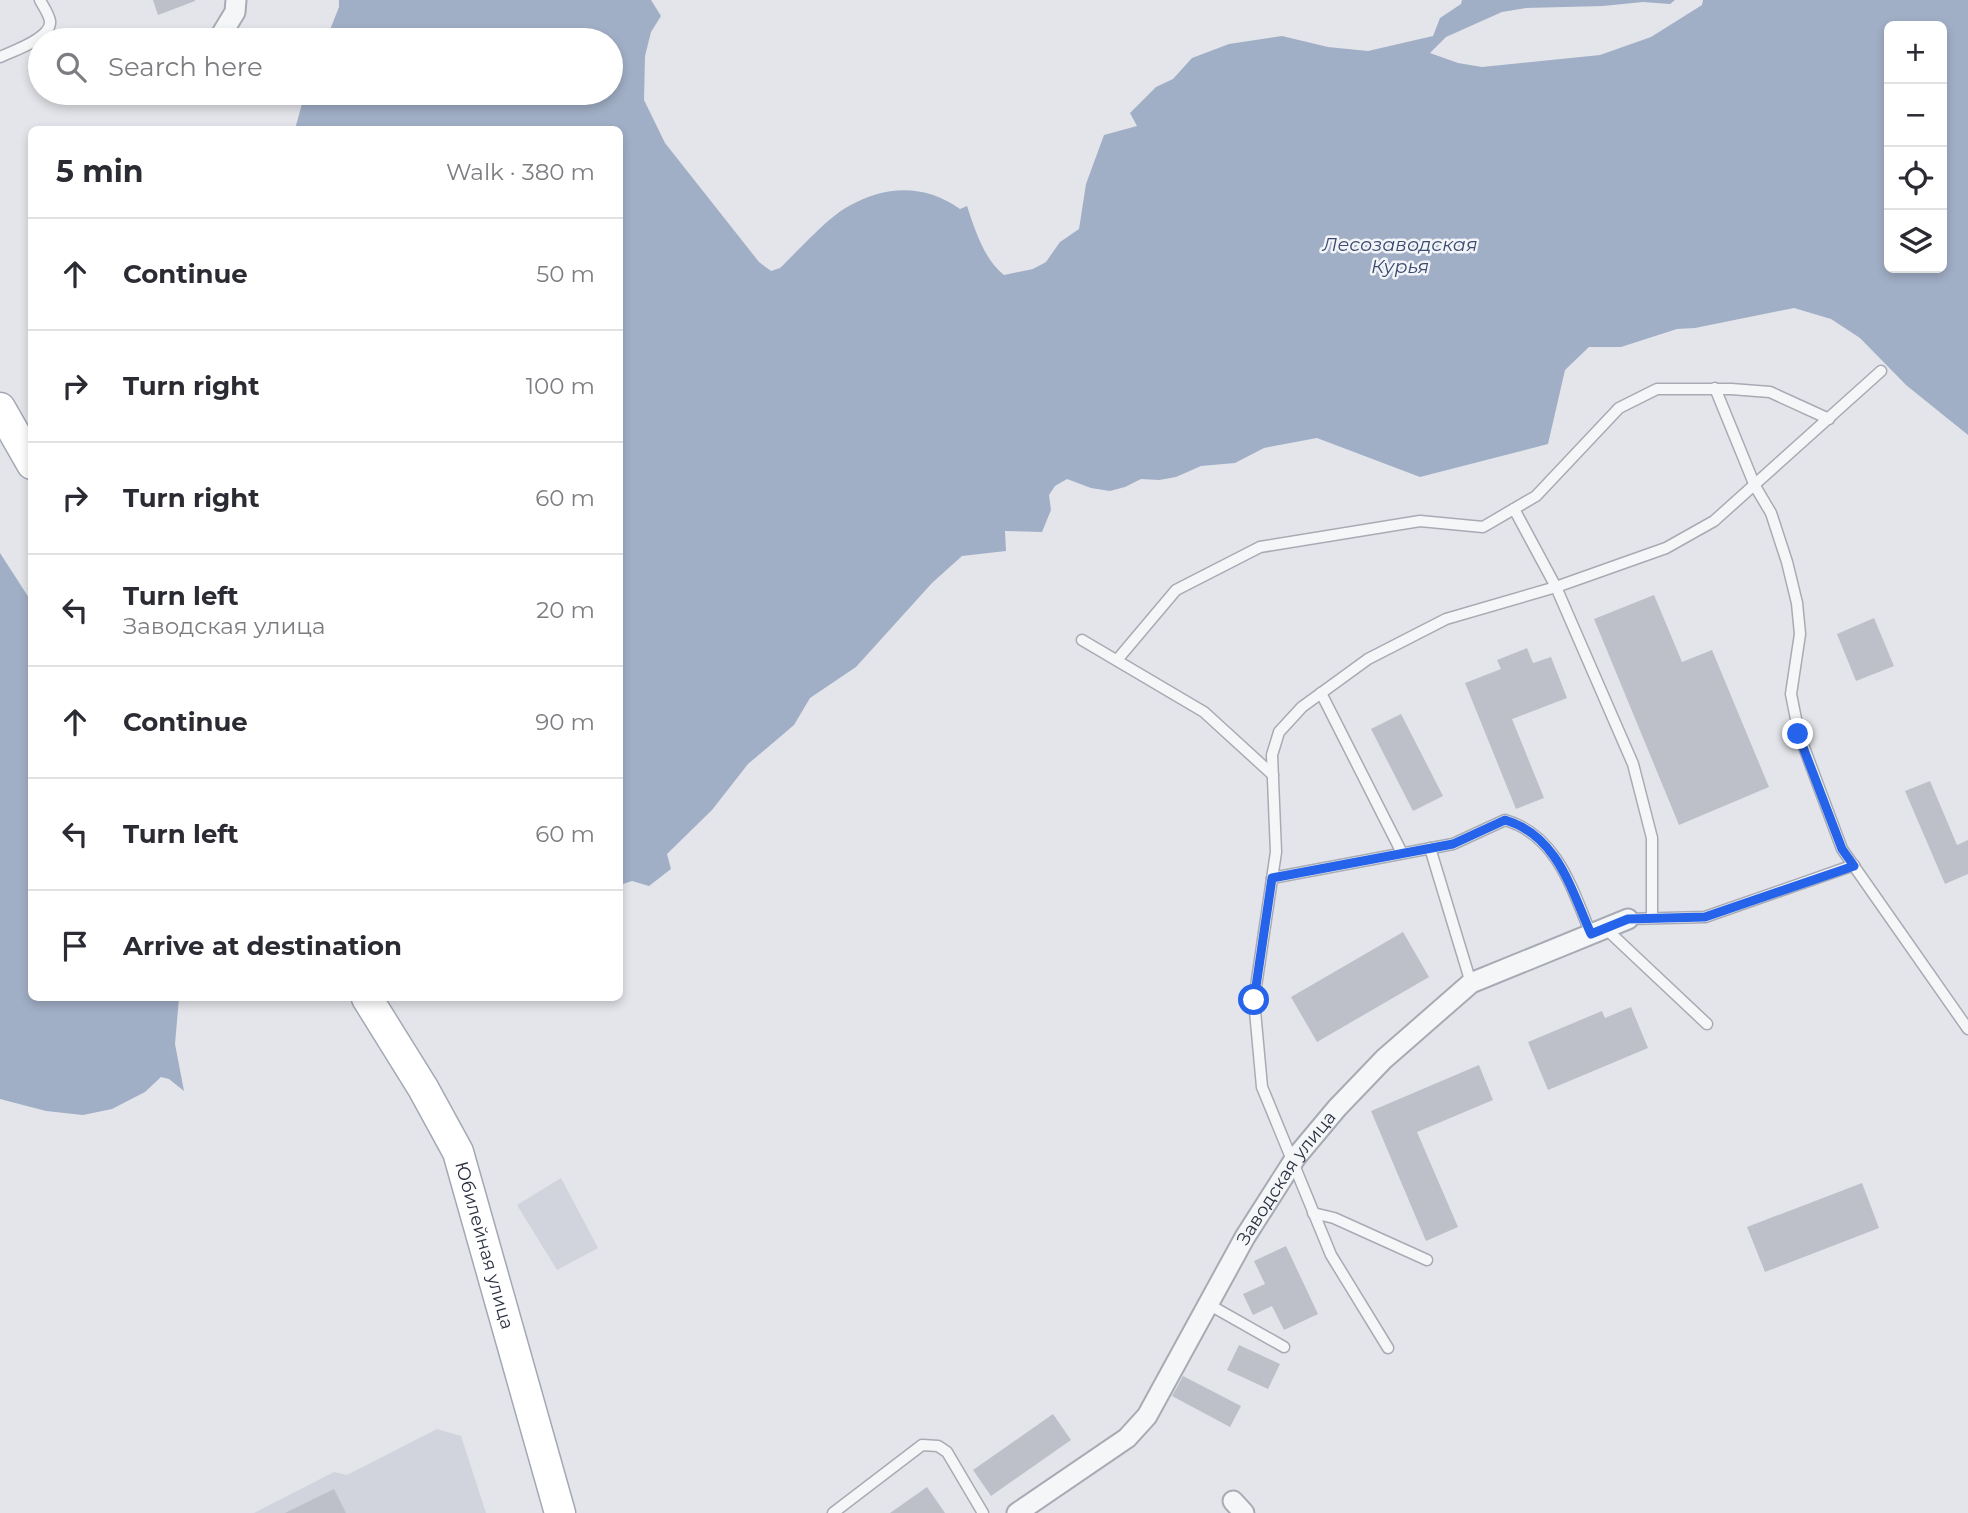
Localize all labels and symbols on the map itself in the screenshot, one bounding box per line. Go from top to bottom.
water label: Лесозаводская Курья [1322,233,1477,278]
route end [1782,718,1813,749]
route start [1238,984,1269,1015]
street label: Заводская улица [1232,1107,1341,1249]
street label: Юбилейная улица [450,1159,519,1332]

